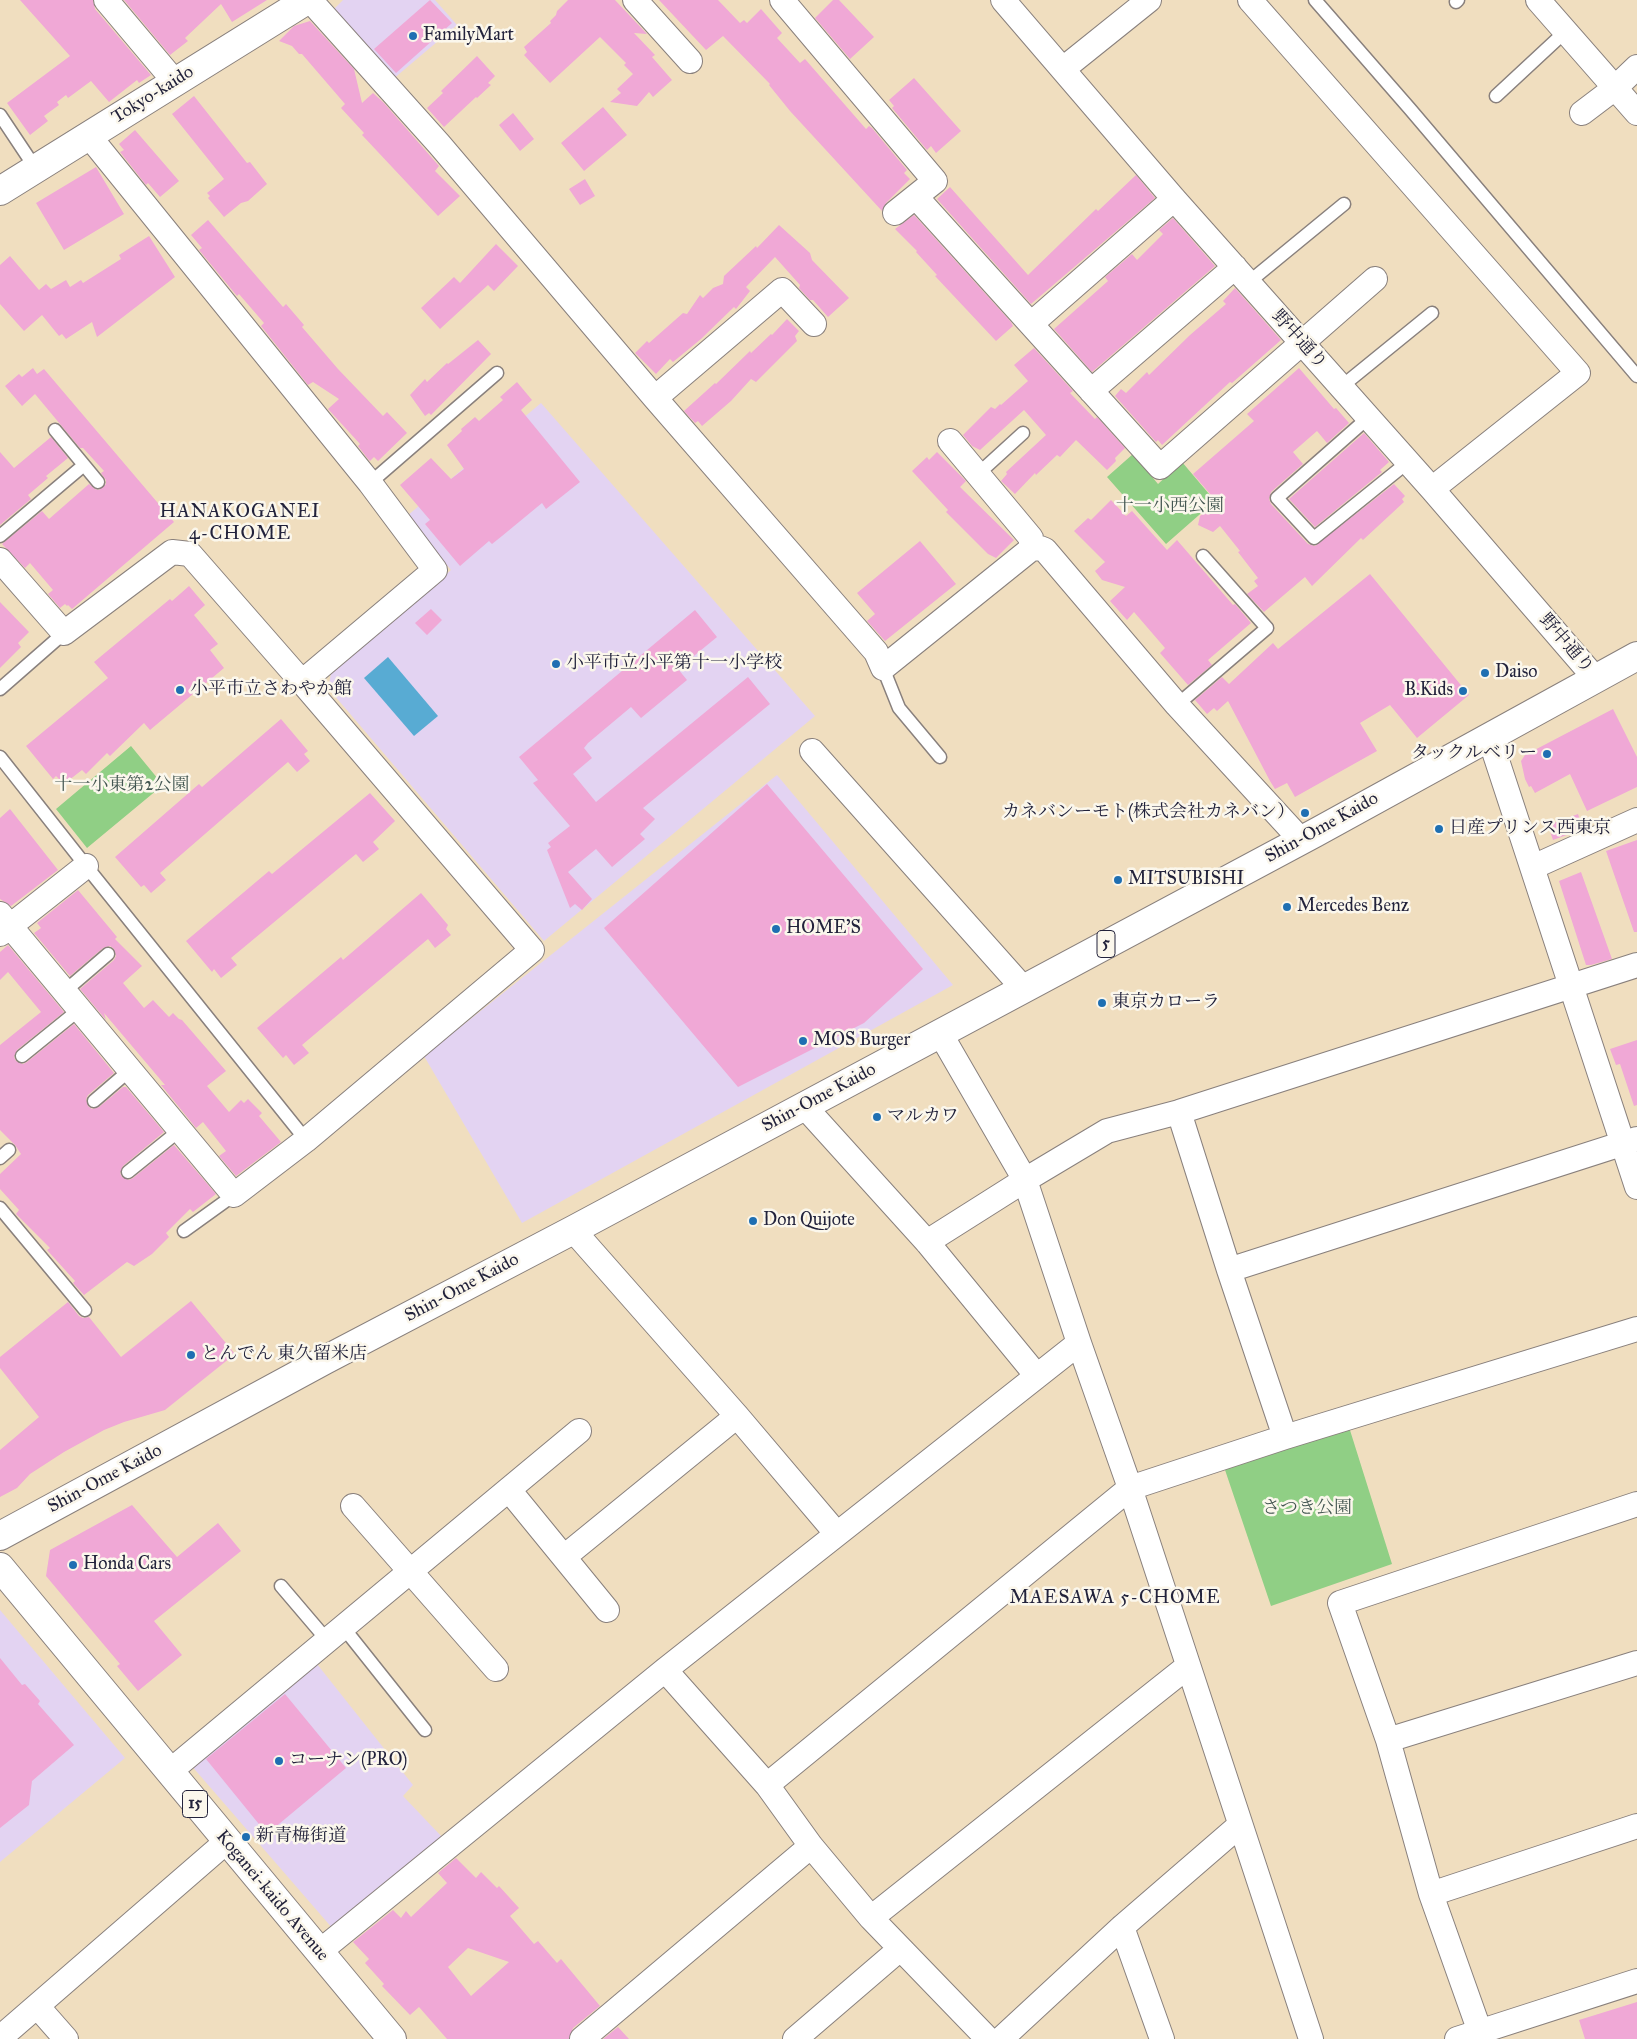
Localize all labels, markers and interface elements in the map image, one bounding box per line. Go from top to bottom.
place label: FamilyMart [423,25,514,47]
marker: FamilyMart [407,30,419,42]
street label: Tokyo-kaido [108,61,198,129]
street label: 野中通り [1267,306,1331,374]
park label: 十一小西公園 [1116,496,1224,518]
district label: HANAKOGANEI 4-CHOME [158,501,322,545]
street label: 野中通り [1534,610,1598,678]
place label: 小平市立小平第十一小学校 [566,653,782,675]
marker: 小平市立小平第十一小学校 [550,658,562,670]
place label: Daiso [1495,662,1538,684]
marker: Daiso [1479,667,1491,679]
place label: 小平市立さわやか館 [190,679,352,701]
place label: B.Kids [1404,680,1453,702]
marker: 小平市立さわやか館 [174,684,186,696]
marker: B.Kids [1457,685,1469,697]
place label: タックルベリー [1411,743,1537,765]
marker: タックルベリー [1541,748,1553,760]
park label: 十一小東第2公園 [55,775,189,797]
street label: Shin-Ome Kaido [1262,788,1382,868]
place label: カネバンーモト(株式会社カネバン） [1002,802,1295,824]
marker: カネバンーモト(株式会社カネバン） [1299,807,1311,819]
place label: 日産プリンス西東京 [1449,818,1611,840]
marker: 日産プリンス西東京 [1433,823,1445,835]
place label: MITSUBISHI [1128,869,1244,891]
marker: MITSUBISHI [1112,874,1124,886]
place label: Mercedes Benz [1297,896,1409,918]
marker: Mercedes Benz [1281,901,1293,913]
place label: HOME'S [786,918,861,940]
marker: HOME'S [770,923,782,935]
road number: 5 [1097,931,1115,958]
place label: 東京カローラ [1112,992,1220,1014]
marker: 東京カローラ [1096,997,1108,1009]
place label: MOS Burger [813,1030,910,1052]
marker: MOS Burger [797,1035,809,1047]
street label: Shin-Ome Kaido [758,1059,880,1137]
place label: マルカワ [887,1106,959,1128]
marker: マルカワ [871,1111,883,1123]
place label: Don Quijote [763,1210,855,1232]
marker: Don Quijote [747,1215,759,1227]
street label: Shin-Ome Kaido [401,1249,523,1327]
place label: とんでん 東久留米店 [201,1344,367,1366]
marker: とんでん 東久留米店 [185,1349,197,1361]
street label: Shin-Ome Kaido [44,1440,166,1518]
park label: さつき公園 [1262,1498,1352,1520]
place label: Honda Cars [83,1554,171,1576]
marker: Honda Cars [67,1559,79,1571]
district label: MAESAWA 5-CHOME [1008,1587,1222,1609]
place label: コーナン(PRO) [289,1750,408,1772]
marker: コーナン(PRO) [273,1755,285,1767]
road number: 15 [182,1790,208,1818]
street label: Koganei-kaido Avenue [211,1826,333,1966]
place label: 新青梅街道 [256,1826,346,1848]
marker: 新青梅街道 [240,1831,252,1843]

